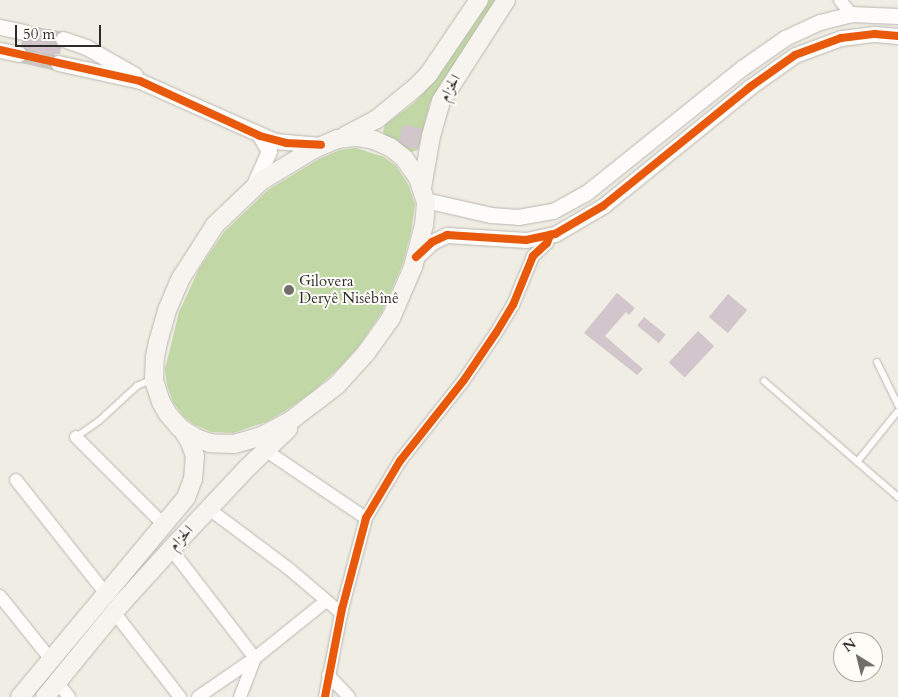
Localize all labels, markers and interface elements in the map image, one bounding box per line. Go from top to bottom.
scale bar [18,15,104,47]
text: 50 m [23,24,55,44]
street label: الحزام [435,71,465,105]
place label: Gilovera Deryê Nisêbînê [299,272,399,307]
marker: Gilovera Deryê Nisêbînê [283,284,295,296]
street label: الحزام [165,522,197,554]
north arrow [833,632,883,682]
text: N [839,634,860,657]

